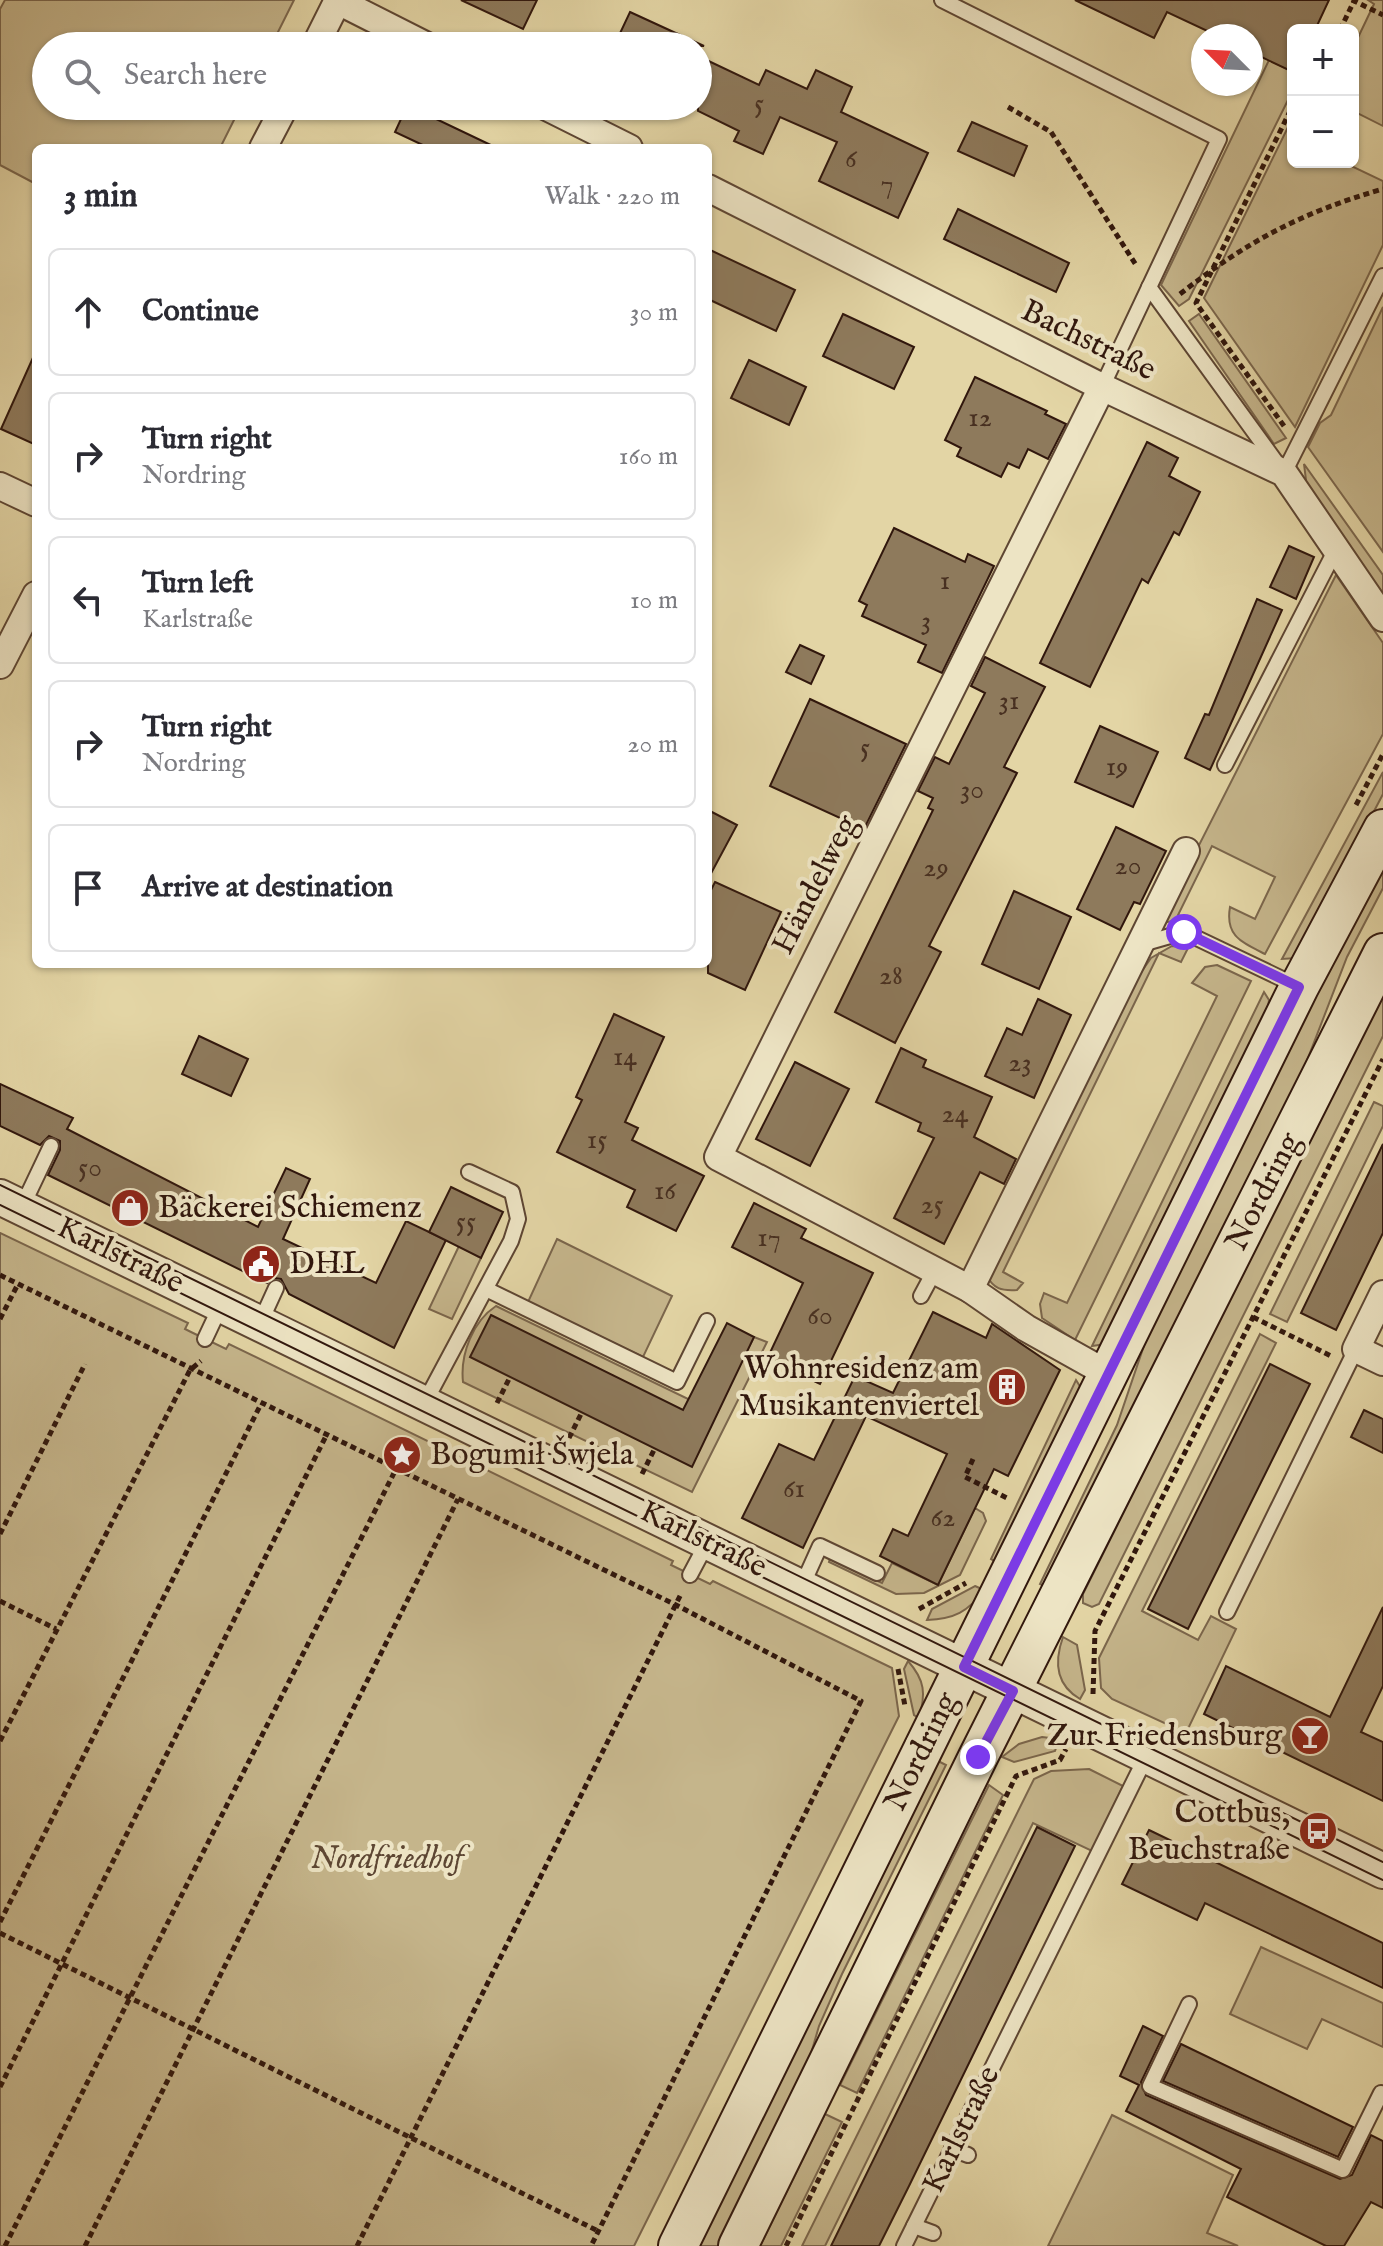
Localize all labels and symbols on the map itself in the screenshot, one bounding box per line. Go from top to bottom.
north arrow [1191,24,1263,96]
house number: 5 [754,87,764,122]
house number: 6 [845,142,858,177]
house number: 7 [880,167,894,202]
street label: Bachstraße [1014,291,1162,391]
house number: 12 [968,401,992,436]
house number: 1 [940,564,950,599]
house number: 3 [921,604,931,639]
house number: 31 [999,684,1019,719]
house number: 5 [860,731,870,766]
house number: 19 [1106,750,1128,785]
house number: 30 [960,773,984,808]
street label: Händelweg [763,808,869,962]
house number: 20 [1115,849,1141,884]
house number: 29 [923,851,949,886]
route start [1166,914,1202,950]
house number: 28 [879,959,903,994]
house number: 14 [613,1040,637,1075]
house number: 23 [1008,1046,1032,1081]
house number: 24 [942,1097,969,1132]
house number: 15 [587,1123,607,1158]
street label: Nordring [1217,1125,1311,1258]
house number: 50 [78,1151,102,1186]
house number: 16 [654,1174,677,1209]
shop icon: Bäckerei Schiemenz [109,1187,151,1229]
place label: Bäckerei Schiemenz [158,1188,422,1229]
house number: 25 [920,1188,944,1223]
house number: 55 [456,1205,476,1240]
street label: Karlstraße [50,1208,190,1304]
house number: 17 [757,1221,781,1256]
public building icon: DHL [240,1243,282,1285]
place label: DHL [289,1244,365,1285]
house number: 60 [807,1299,833,1334]
place label: Wohnresidenz am Musikantenviertel [739,1349,979,1427]
building icon: Wohnresidenz am Musikantenviertel [986,1366,1028,1408]
place icon: Bogumił Šwjela [381,1434,423,1476]
place label: Bogumił Šwjela [430,1435,634,1476]
house number: 61 [783,1472,805,1507]
street label: Karlstraße [633,1492,773,1588]
house number: 62 [931,1501,955,1536]
street label: Nordring [876,1685,969,1818]
bar icon: Zur Friedensburg [1289,1715,1331,1757]
place label: Zur Friedensburg [1047,1716,1283,1757]
route end [960,1739,996,1775]
place label: Cottbus, Beuchstraße [1128,1793,1290,1871]
bus stop icon: Cottbus, Beuchstraße [1297,1810,1339,1852]
park label: Nordfriedhof [310,1839,471,1880]
street label: Karlstraße [914,2060,1010,2200]

